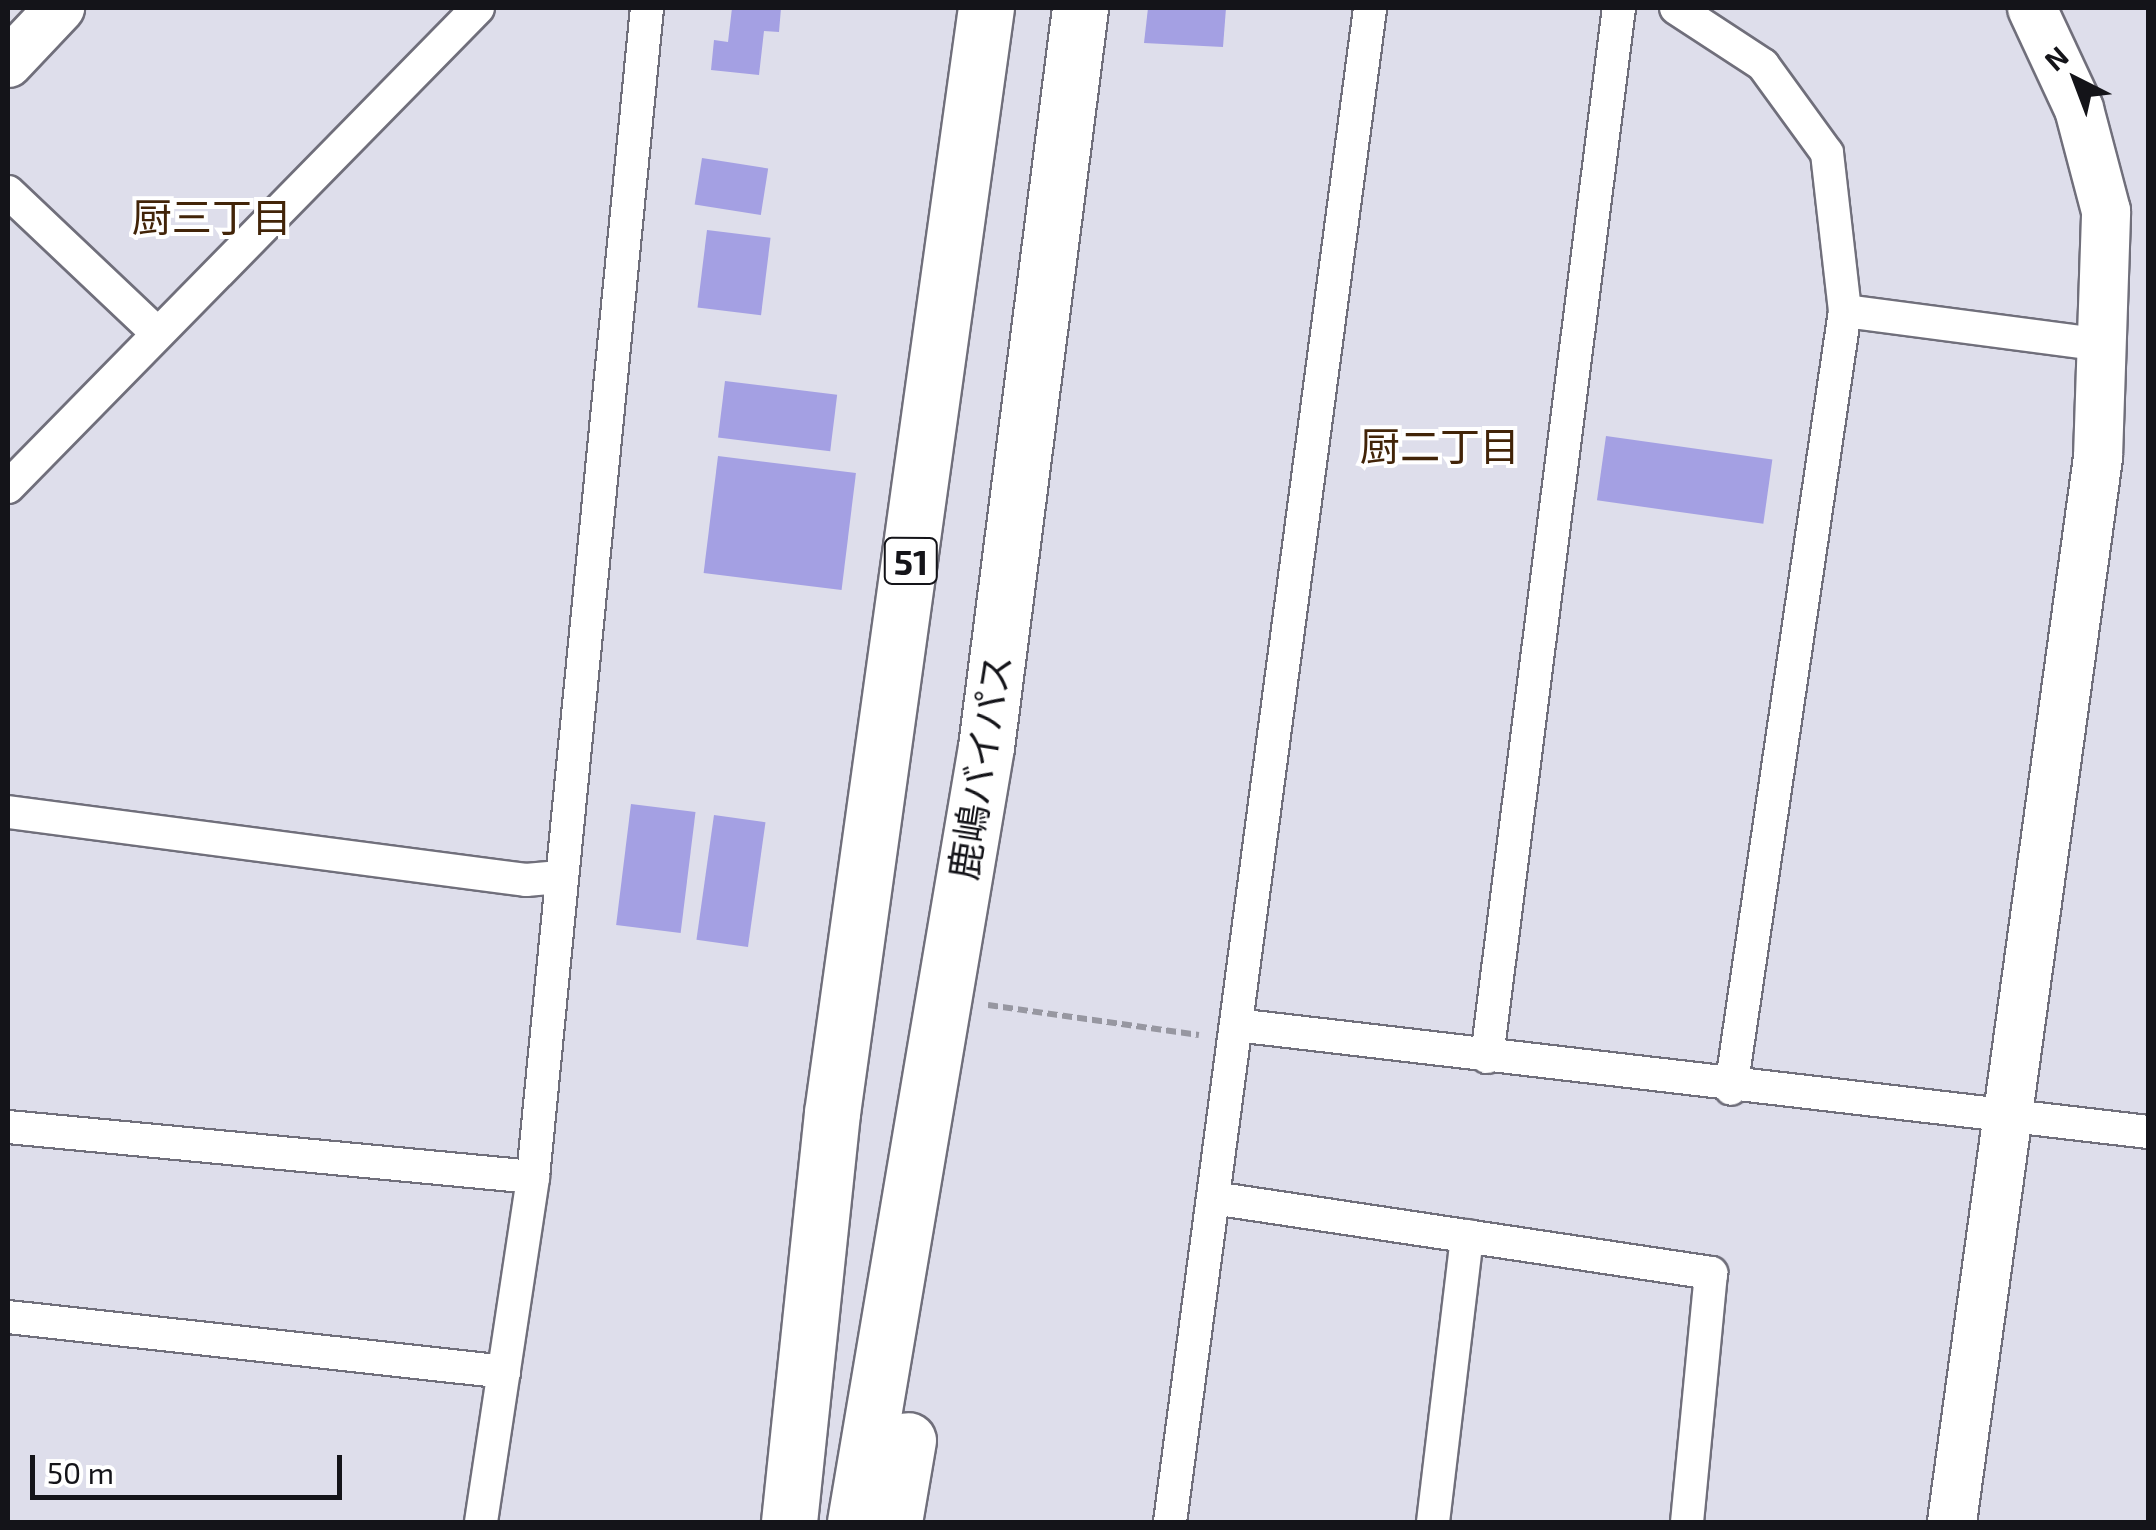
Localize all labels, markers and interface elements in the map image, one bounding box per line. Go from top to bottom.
north arrow [2026,30,2126,130]
text: N [2037,38,2075,77]
district label: 厨三丁目 [132,192,292,240]
district label: 厨二丁目 [1360,421,1520,469]
road number: 51 [884,531,938,591]
street label: 鹿嶋バイパス [940,651,1020,883]
scale bar [35,1435,348,1497]
text: 50 m [47,1454,114,1490]

